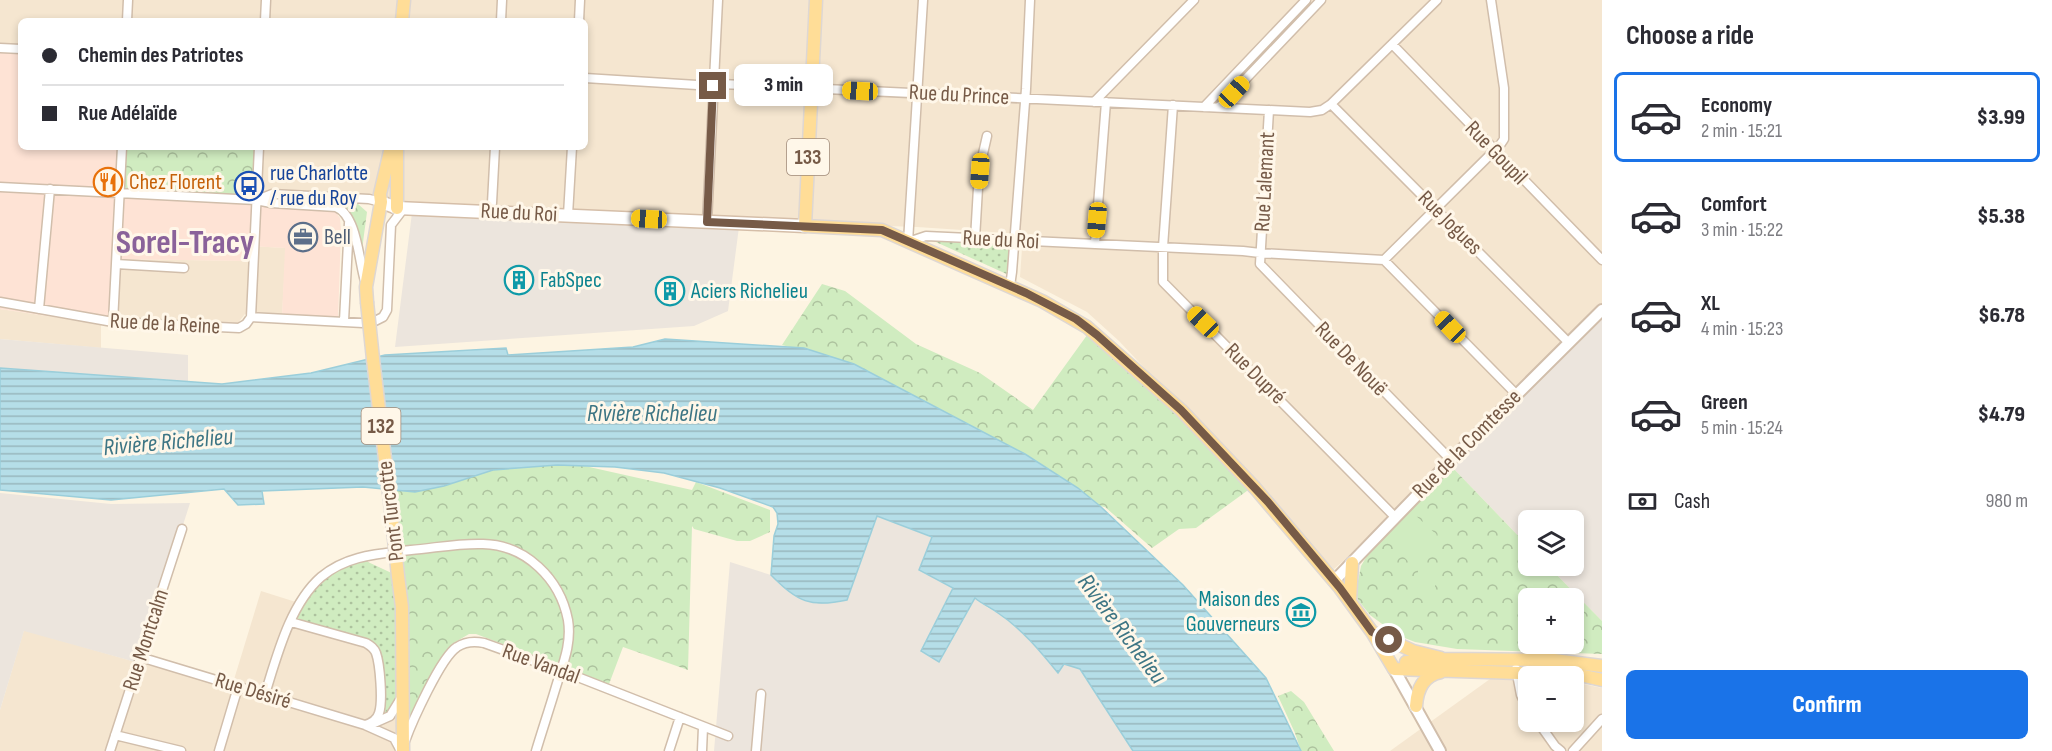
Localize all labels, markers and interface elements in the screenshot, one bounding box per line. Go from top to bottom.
text: Choose a ride [1626,20,1754,52]
text: Chemin des Patriotes [78,42,243,69]
callout: 3 min [734,65,833,107]
route end [699,72,726,99]
text: 3 min [764,73,803,97]
car [1215,73,1253,111]
street label: Rue du Prince [908,79,1010,111]
car [842,81,878,101]
icon: car [1629,90,1683,144]
text: Economy [1701,92,1772,119]
text: Rue Adélaïde [78,100,177,127]
text: $3.99 [1977,104,2025,131]
street label: Rue Goupil [1459,115,1533,191]
text: 2 min · 15:21 [1701,119,1782,143]
street label: Rue Lalemant [1249,131,1281,233]
road number: 133 [787,139,829,175]
car [970,152,990,190]
place label: rue Charlotte / rue du Roy [270,160,368,212]
restaurant icon: Chez Florent [92,166,124,198]
place label: Chez Florent [129,169,222,196]
bus stop icon: rue Charlotte / rue du Roy [233,170,265,202]
street label: Rue Jogues [1412,185,1488,261]
icon: car [1629,189,1683,243]
text: Comfort [1701,191,1767,218]
street label: Rue du Roi [480,198,558,228]
car [1086,201,1108,239]
text: $5.38 [1977,203,2025,230]
car [631,209,667,229]
text: 3 min · 15:22 [1701,218,1783,242]
office icon: Bell [287,221,319,253]
district label: Sorel-Tracy [116,222,254,263]
place label: Bell [324,224,351,251]
street label: Rue du Roi [962,225,1040,255]
building icon: FabSpec [503,264,535,296]
place label: FabSpec [540,267,602,294]
building icon: Aciers Richelieu [654,275,686,307]
place label: Aciers Richelieu [690,278,808,305]
icon: car [1629,288,1683,342]
text: XL [1701,290,1720,317]
text: $6.78 [1978,302,2025,329]
car [1184,303,1222,341]
street label: Rue de la Reine [109,308,221,340]
car [1431,308,1469,346]
street label: Rue De Nouë [1309,316,1393,402]
text: 4 min · 15:23 [1701,317,1783,341]
street label: Rue Dupré [1219,338,1291,410]
street label: Rue de la Comtesse [1407,384,1527,504]
icon: car [1629,387,1683,441]
text: Green [1701,389,1748,416]
water label: Rivière Richelieu [587,399,717,428]
text: $4.79 [1978,401,2025,428]
road number: 132 [362,408,400,444]
text: 5 min · 15:24 [1701,416,1783,440]
water label: Rivière Richelieu [102,422,234,462]
street label: Pont Turcotte [371,459,411,563]
icon: cash [1626,485,1659,518]
text: Cash [1674,488,1710,515]
text: 980 m [1985,489,2028,513]
map controls [1518,510,1584,732]
button: layers [1518,510,1584,576]
water label: Rivière Richelieu [1071,568,1173,690]
street label: Rue Montcalm [117,586,175,694]
place label: Maison des Gouverneurs [1186,586,1280,638]
button: + [1518,588,1584,654]
museum icon: Maison des Gouverneurs [1285,596,1317,628]
route start [1375,626,1402,653]
street label: Rue Vandal [499,638,583,690]
button: − [1518,666,1584,732]
street label: Rue Désiré [212,667,294,715]
button: Confirm [1626,670,2028,739]

